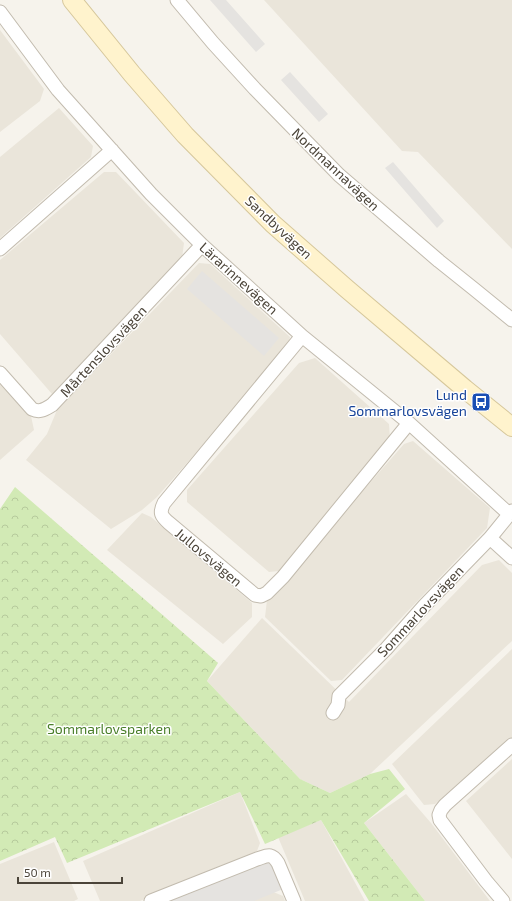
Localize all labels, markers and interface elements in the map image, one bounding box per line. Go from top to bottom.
street label: Nordmannavägen [289,124,383,214]
street label: Sandbyvägen [242,192,316,262]
street label: Lärarinnevägen [196,238,282,318]
street label: Mårtenslovsvägen [56,302,150,400]
place label: Lund Sommarlovsvägen [348,386,467,419]
bus stop icon: Lund Sommarlovsvägen [470,391,492,413]
street label: Jullovsvägen [172,524,246,590]
street label: Sommarlovsvägen [373,562,467,660]
park label: Sommarlovsparken [47,720,171,737]
scale bar [18,859,122,885]
text: 50 m [24,865,51,879]

